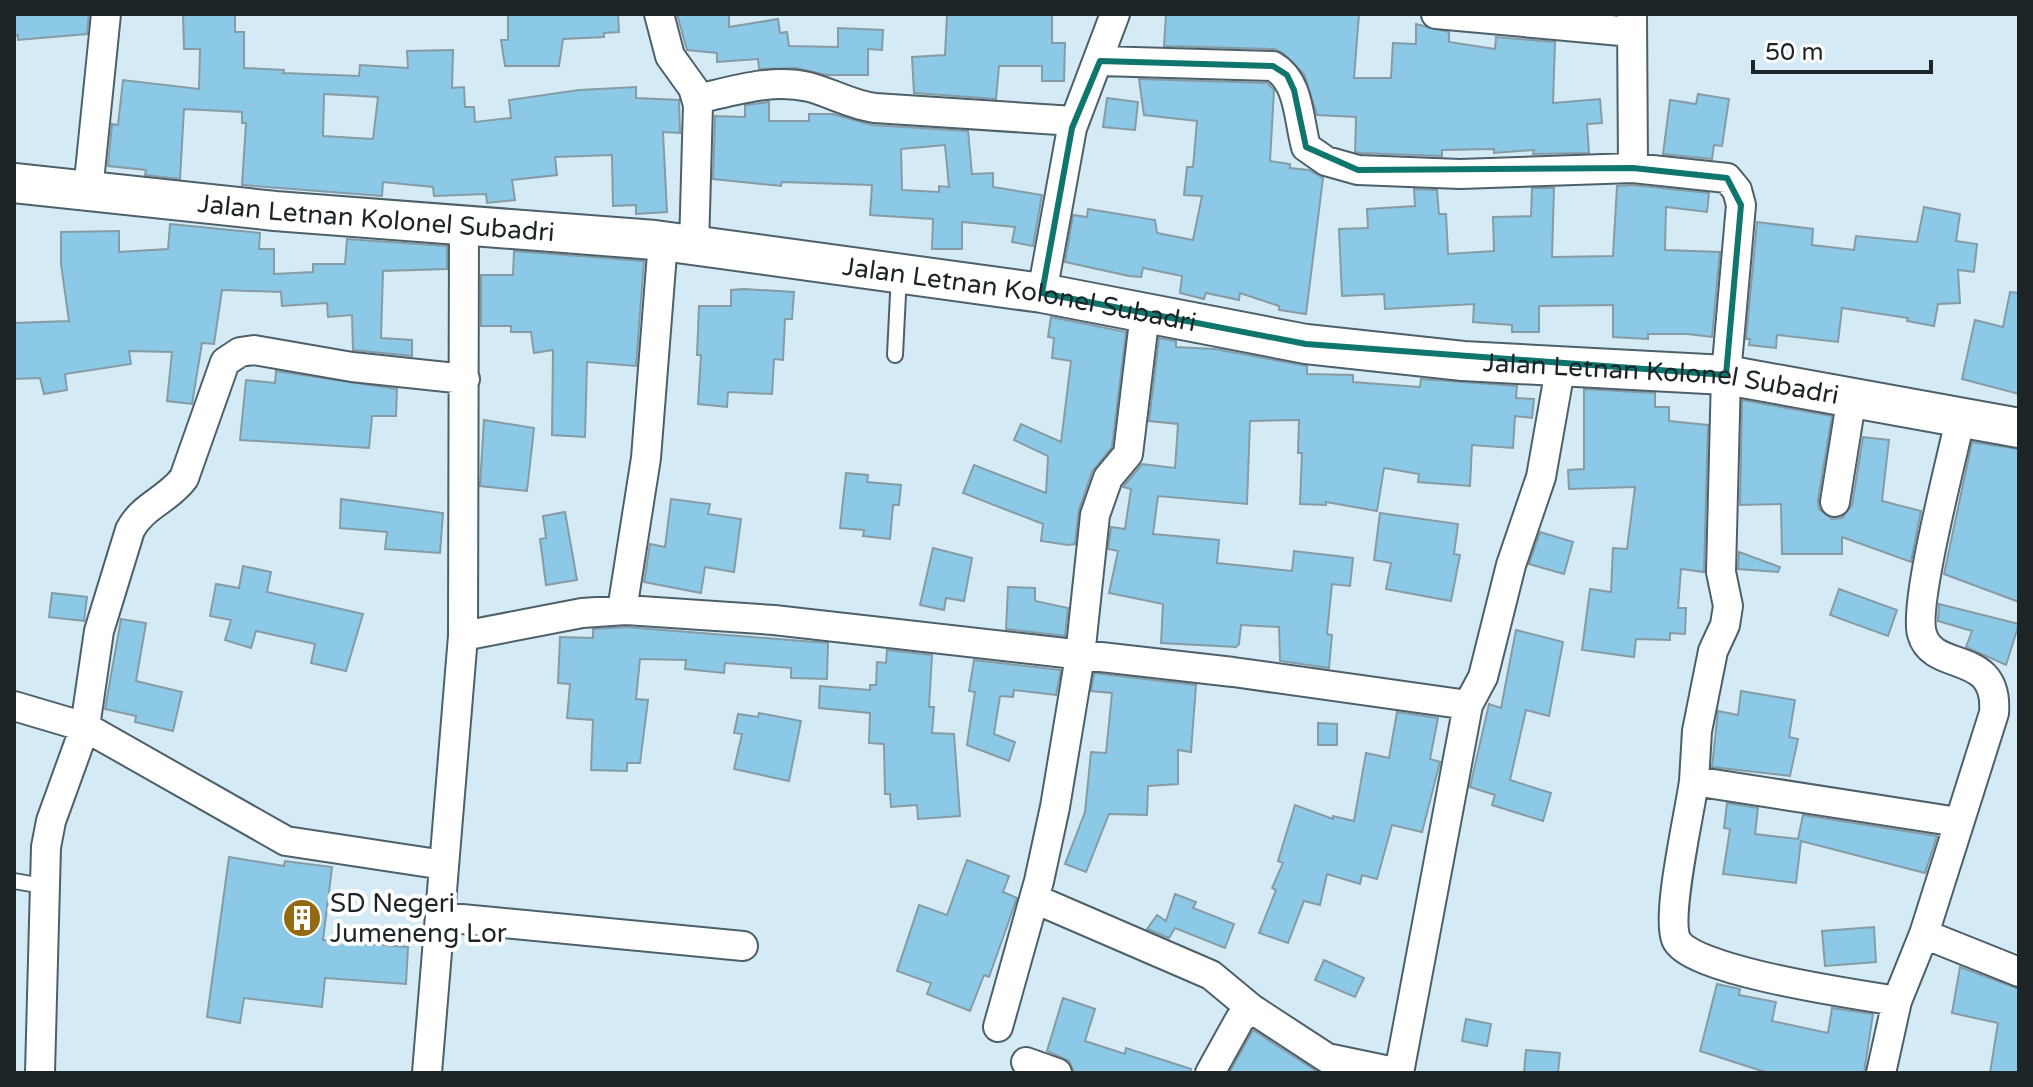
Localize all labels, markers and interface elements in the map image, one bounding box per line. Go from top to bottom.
scale bar [1753,24,1931,74]
text: 50 m [1765,38,1823,67]
street label: Jalan Letnan Kolonel Subadri [196,188,556,248]
street label: Jalan Letnan Kolonel Subadri [840,251,1199,338]
street label: Jalan Letnan Kolonel Subadri [1482,347,1841,411]
place label: SD Negeri Jumeneng Lor [330,888,507,949]
building icon: SD Negeri Jumeneng Lor [281,897,323,939]

